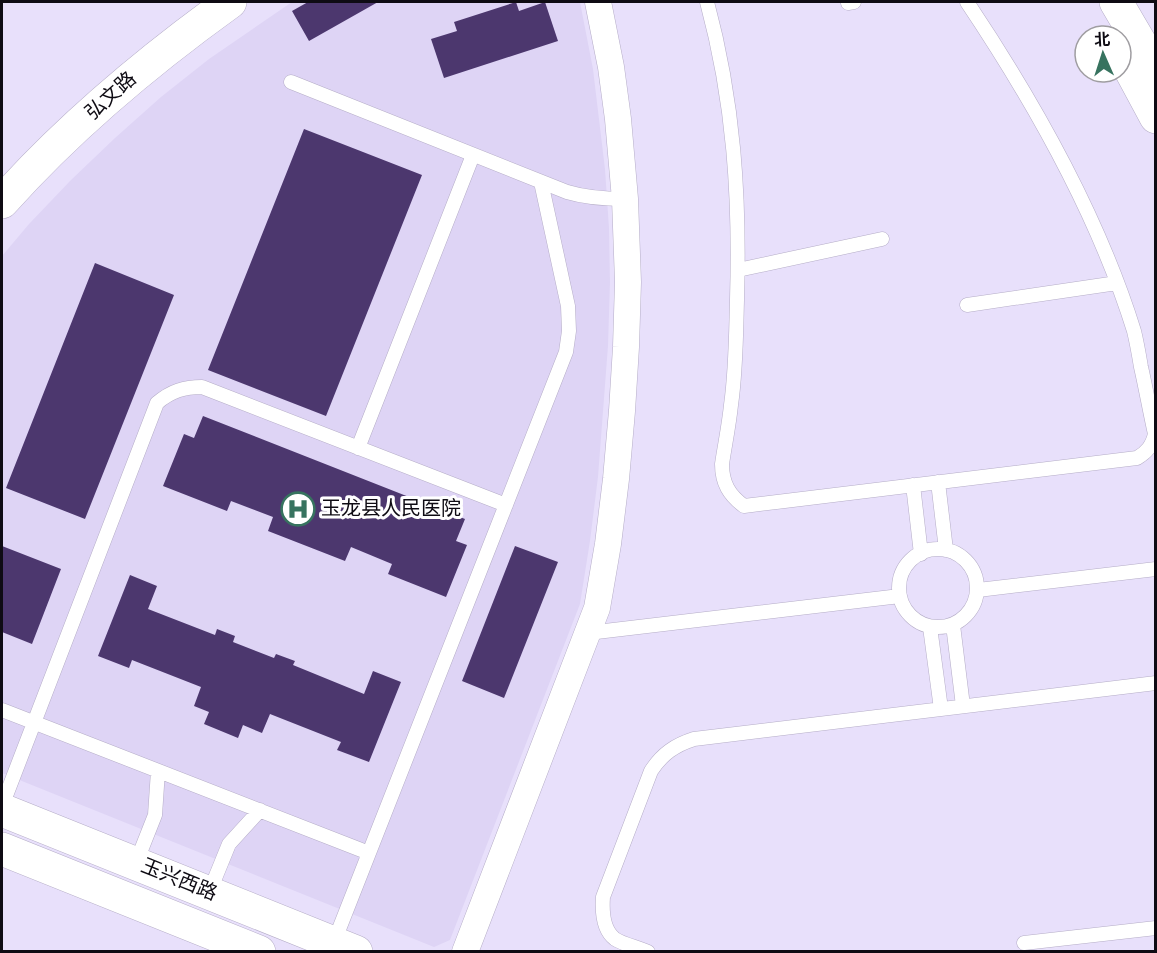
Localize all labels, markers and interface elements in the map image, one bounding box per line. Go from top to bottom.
north arrow [1073,24,1133,84]
text: 北 [1094,31,1111,50]
street label: 弘文路 [81,67,141,125]
hospital icon: 玉龙县人民医院 [280,491,316,527]
place label: 玉龙县人民医院 [321,497,461,521]
street label: 玉兴西路 [137,854,221,906]

